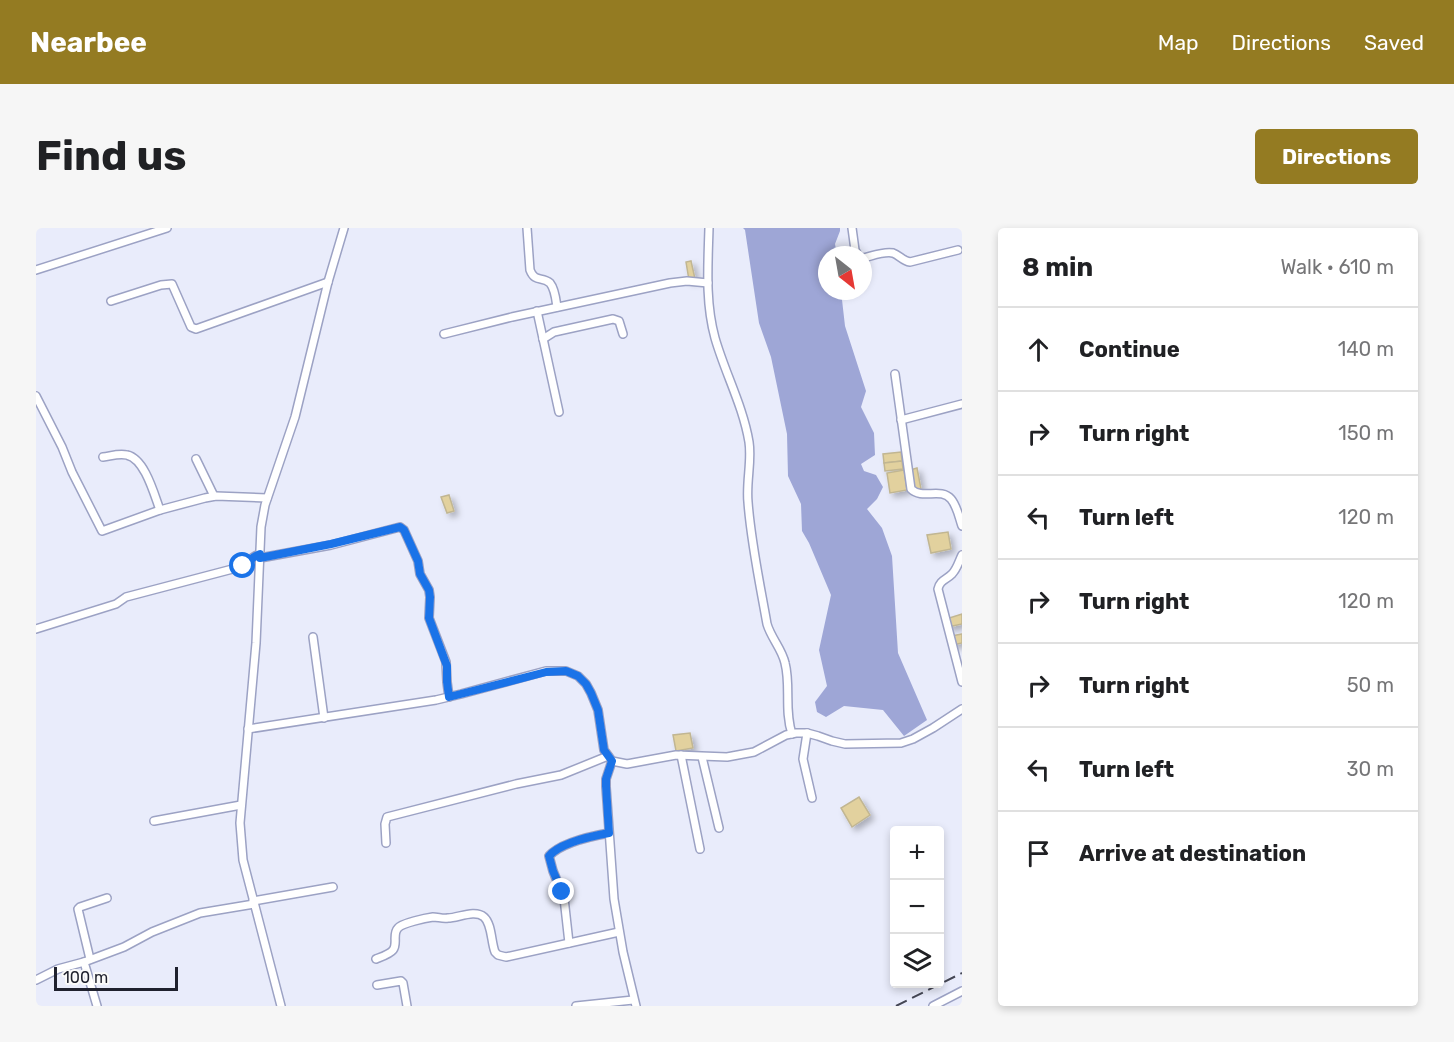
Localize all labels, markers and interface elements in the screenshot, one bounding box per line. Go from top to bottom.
text: Nearbee [30,26,147,59]
text: Map [1158,30,1199,55]
text: Directions [1232,30,1331,55]
text: Saved [1364,30,1424,55]
button: Directions [1255,129,1418,184]
text: Find us [36,131,187,181]
north arrow [818,246,872,300]
text: 8 min [1022,252,1093,283]
text: Walk · 610 m [1280,255,1394,279]
icon: ahead [1022,333,1055,366]
text: Continue [1079,336,1180,363]
text: 140 m [1338,337,1394,361]
icon: right [1022,417,1055,450]
text: Turn right [1079,420,1189,447]
text: 150 m [1338,421,1394,445]
icon: left [1022,501,1055,534]
text: Turn left [1079,504,1174,531]
text: 120 m [1338,505,1394,529]
route start [229,552,255,578]
icon: right [1022,585,1055,618]
text: Turn right [1079,588,1189,615]
text: 120 m [1338,589,1394,613]
icon: right [1022,669,1055,702]
text: Turn right [1079,672,1189,699]
text: 50 m [1347,673,1394,697]
icon: left [1022,753,1055,786]
text: Turn left [1079,756,1174,783]
text: 30 m [1347,757,1394,781]
map controls [890,826,944,988]
button: + [890,826,944,880]
icon: arrive [1022,837,1055,870]
text: Arrive at destination [1079,840,1306,867]
route end [548,878,574,904]
button: − [890,880,944,934]
button: layers [890,934,944,988]
scale bar [54,964,178,992]
text: 100 m [63,968,108,987]

